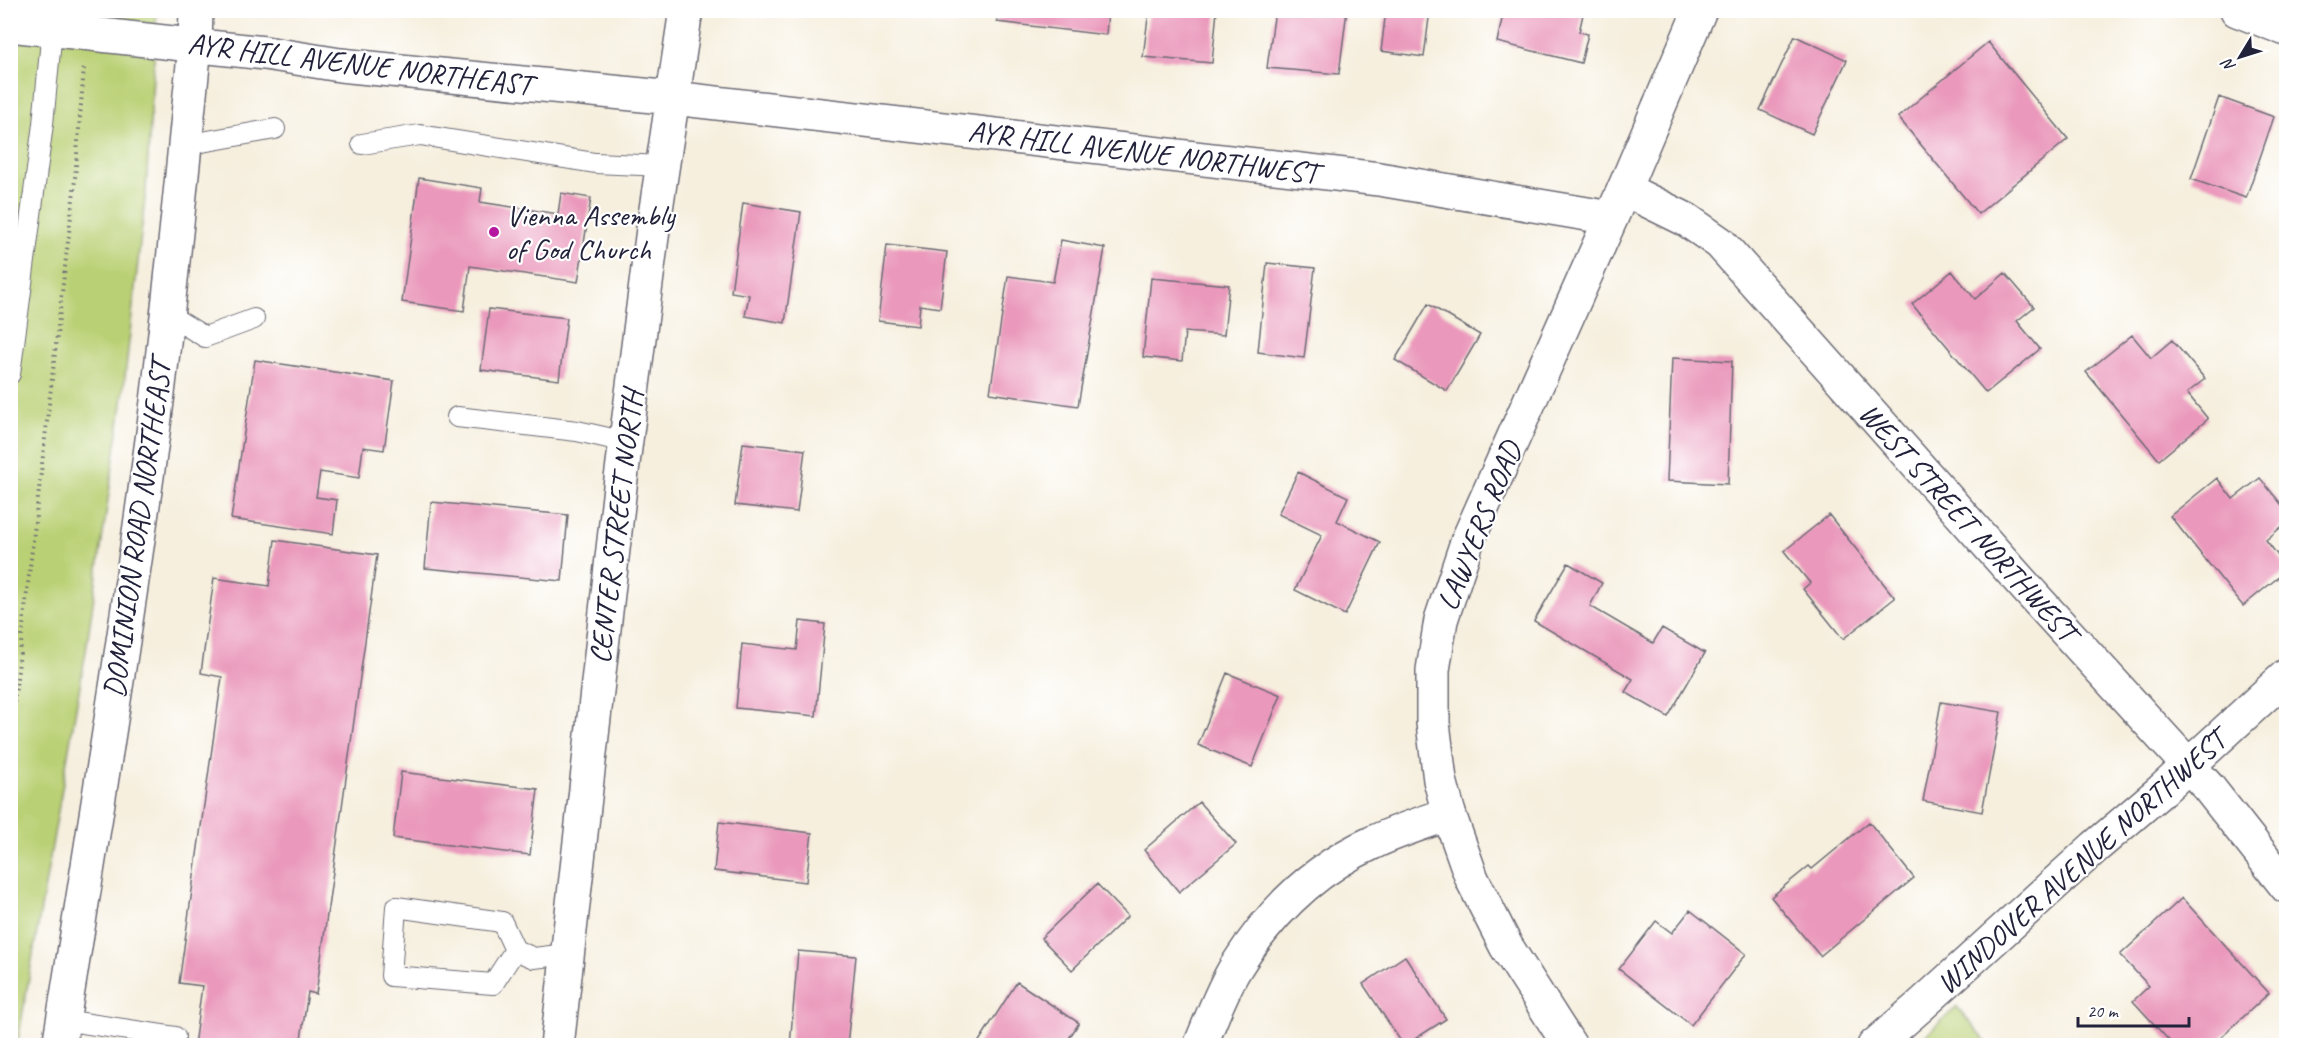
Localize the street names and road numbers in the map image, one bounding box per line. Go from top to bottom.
street label: AYR HILL AVENUE NORTHEAST [186,24,540,105]
street label: AYR HILL AVENUE NORTHWEST [966,112,1327,193]
street label: DOMINION ROAD NORTHEAST [95,351,180,700]
street label: CENTER STREET NORTH [580,383,652,666]
street label: WEST STREET NORTHWEST [1851,395,2090,655]
street label: LAWYERS ROAD [1428,434,1531,616]
street label: WINDOVER AVENUE NORTHWEST [1928,717,2239,1002]

